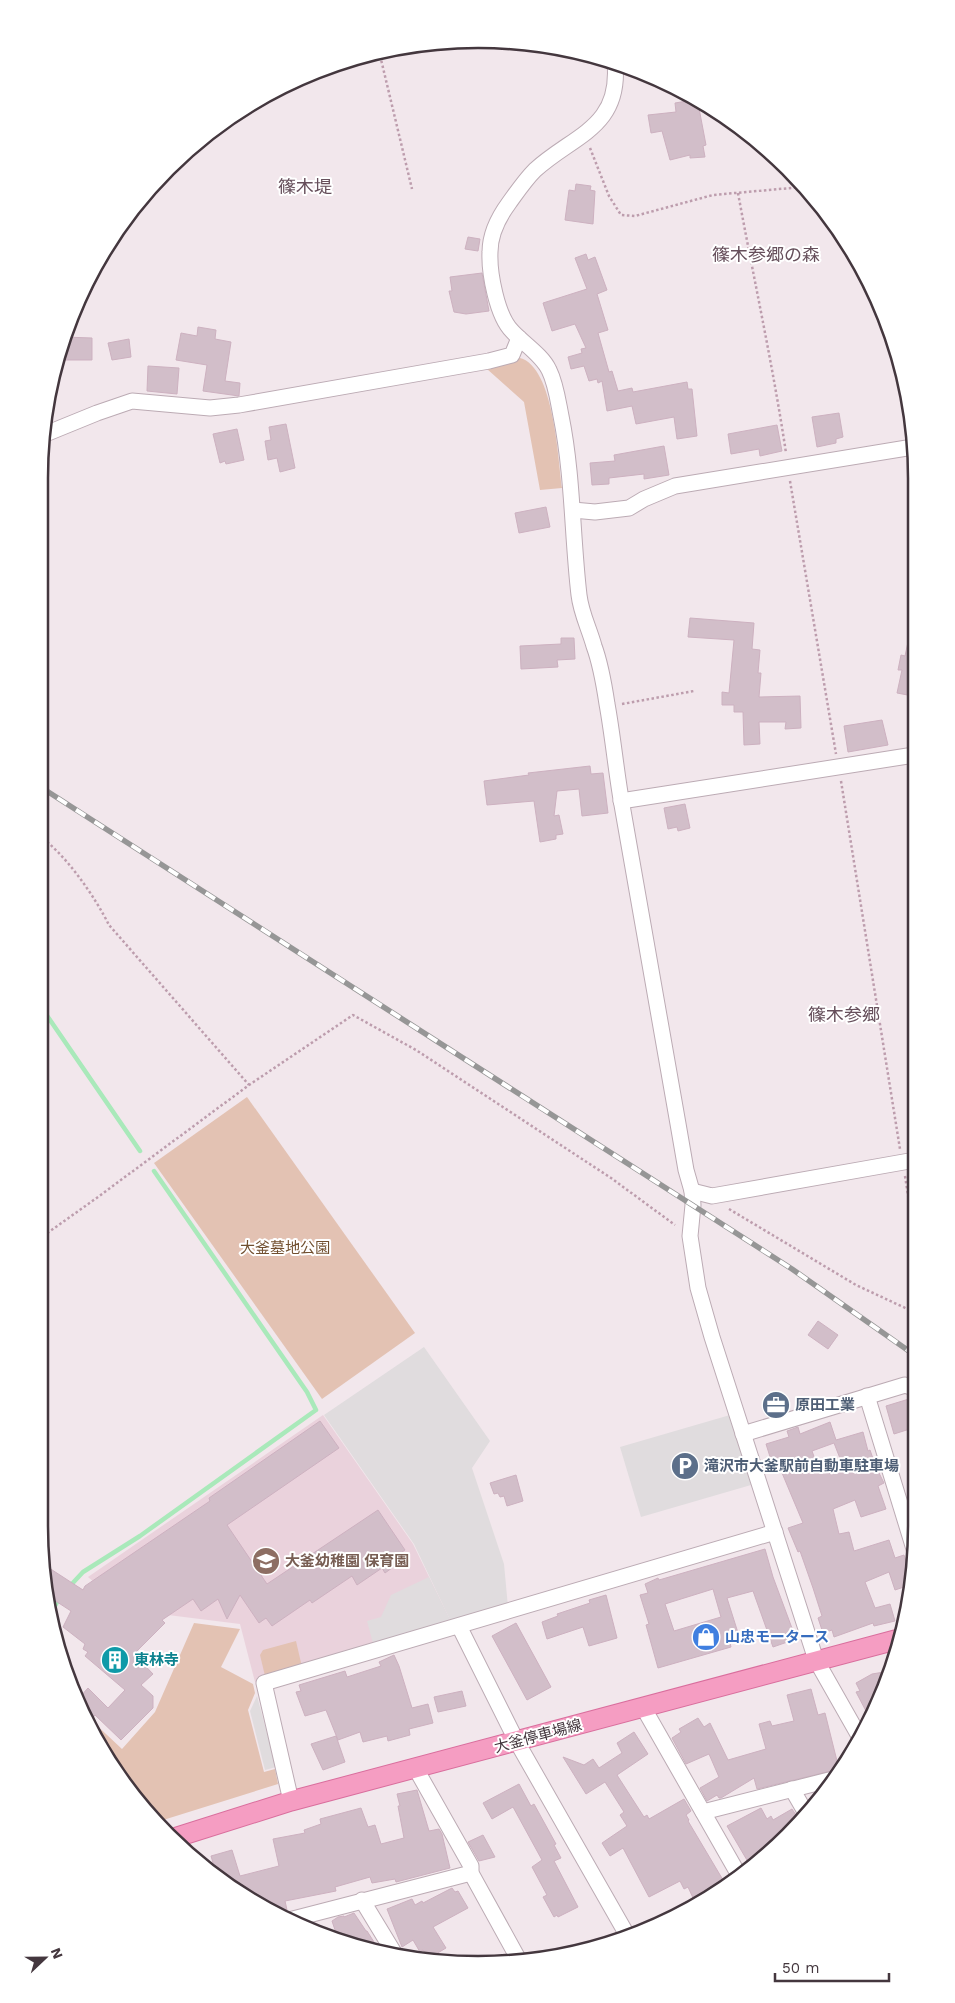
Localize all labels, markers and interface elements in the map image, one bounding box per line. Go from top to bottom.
district label: 篠木堤 [278,176,332,197]
district label: 篠木参郷の森 [712,244,820,265]
district label: 篠木参郷 [808,1004,880,1025]
park label: 大釜墓地公園 [240,1239,330,1257]
office icon: 原田工業 [761,1390,791,1420]
place label: 原田工業 [795,1396,855,1414]
parking icon: 滝沢市大釜駅前自動車駐車場 [670,1451,700,1481]
place label: 滝沢市大釜駅前自動車駐車場 [704,1457,899,1475]
school or university icon: 大釜幼稚園 保育園 [251,1546,281,1576]
place label: 大釜幼稚園 保育園 [285,1552,409,1570]
shop icon: 山忠モータース [691,1622,721,1652]
place label: 山忠モータース [725,1628,829,1646]
building icon: 東林寺 [100,1645,130,1675]
place label: 東林寺 [134,1651,179,1669]
street label: 大釜停車場線 [492,1716,584,1756]
north arrow [20,1933,70,1983]
text: N [48,1945,66,1961]
scale bar [775,1950,889,1982]
text: 50 m [782,1959,819,1977]

